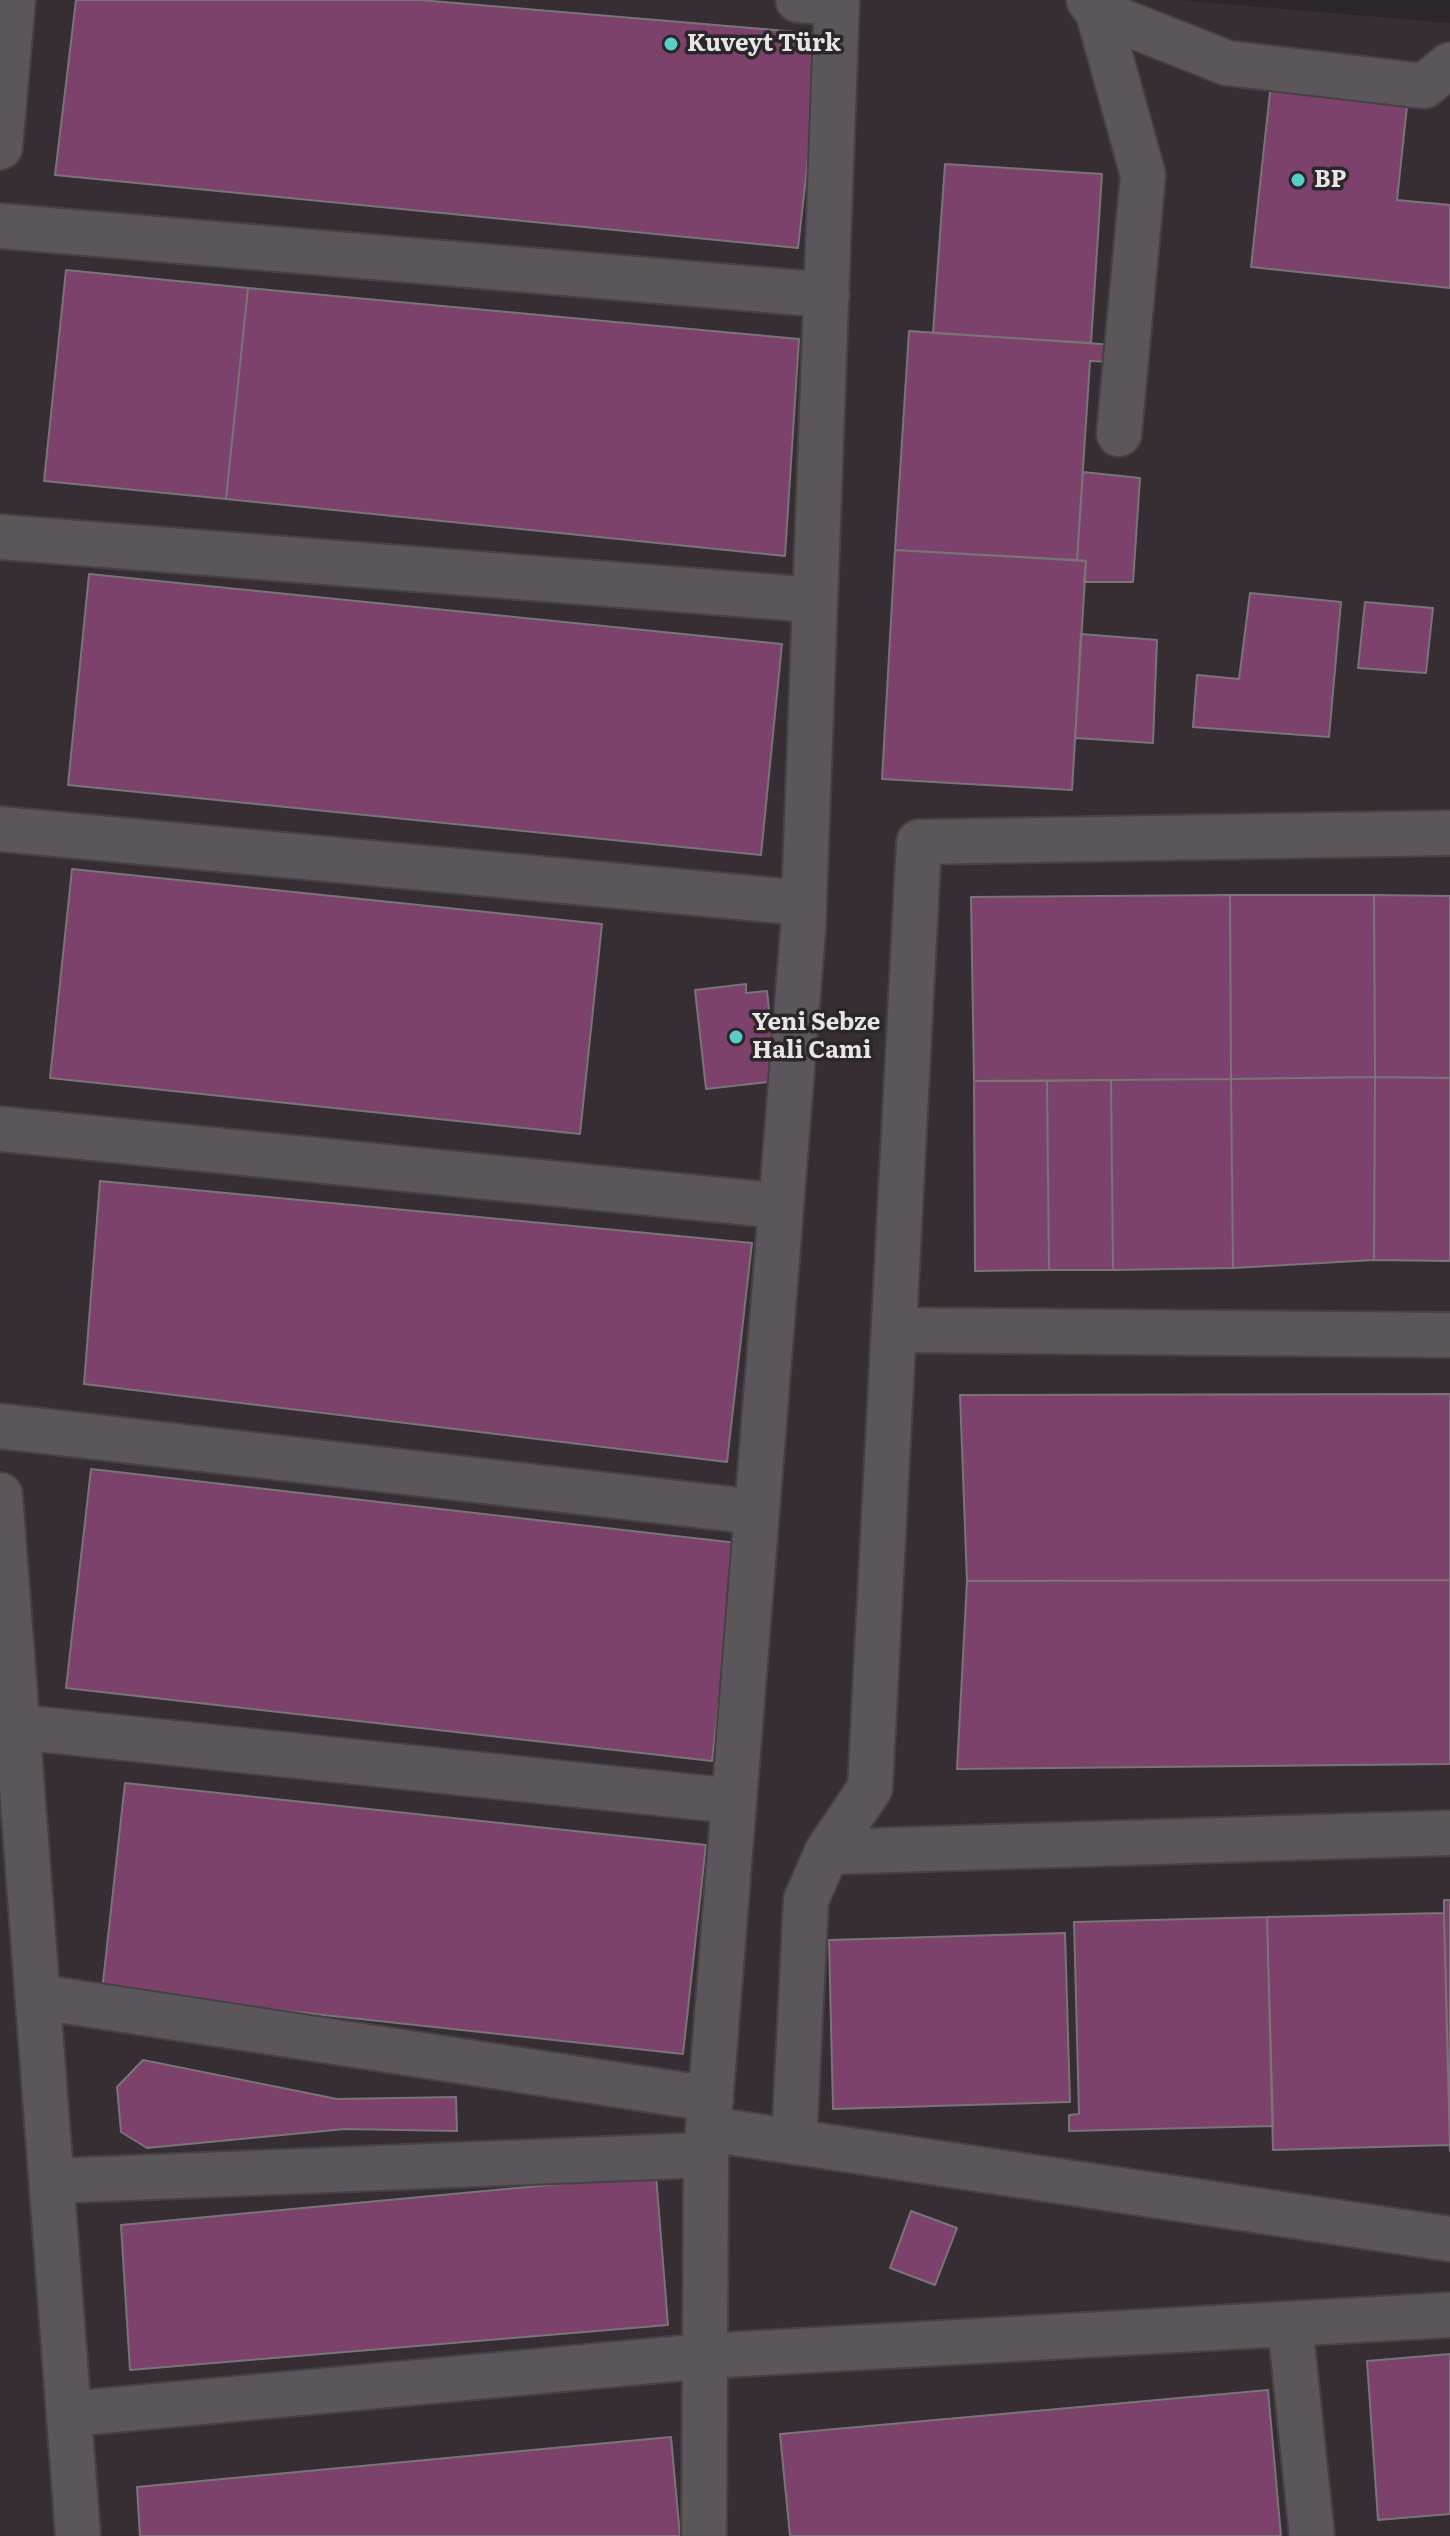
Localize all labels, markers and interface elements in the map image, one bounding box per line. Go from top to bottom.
place label: Kuveyt Türk [687,30,841,58]
marker: Kuveyt Türk [662,35,680,53]
place label: BP [1314,166,1346,194]
marker: BP [1289,171,1307,189]
place label: Yeni Sebze Hali Cami [752,1009,880,1065]
marker: Yeni Sebze Hali Cami [727,1028,745,1046]

